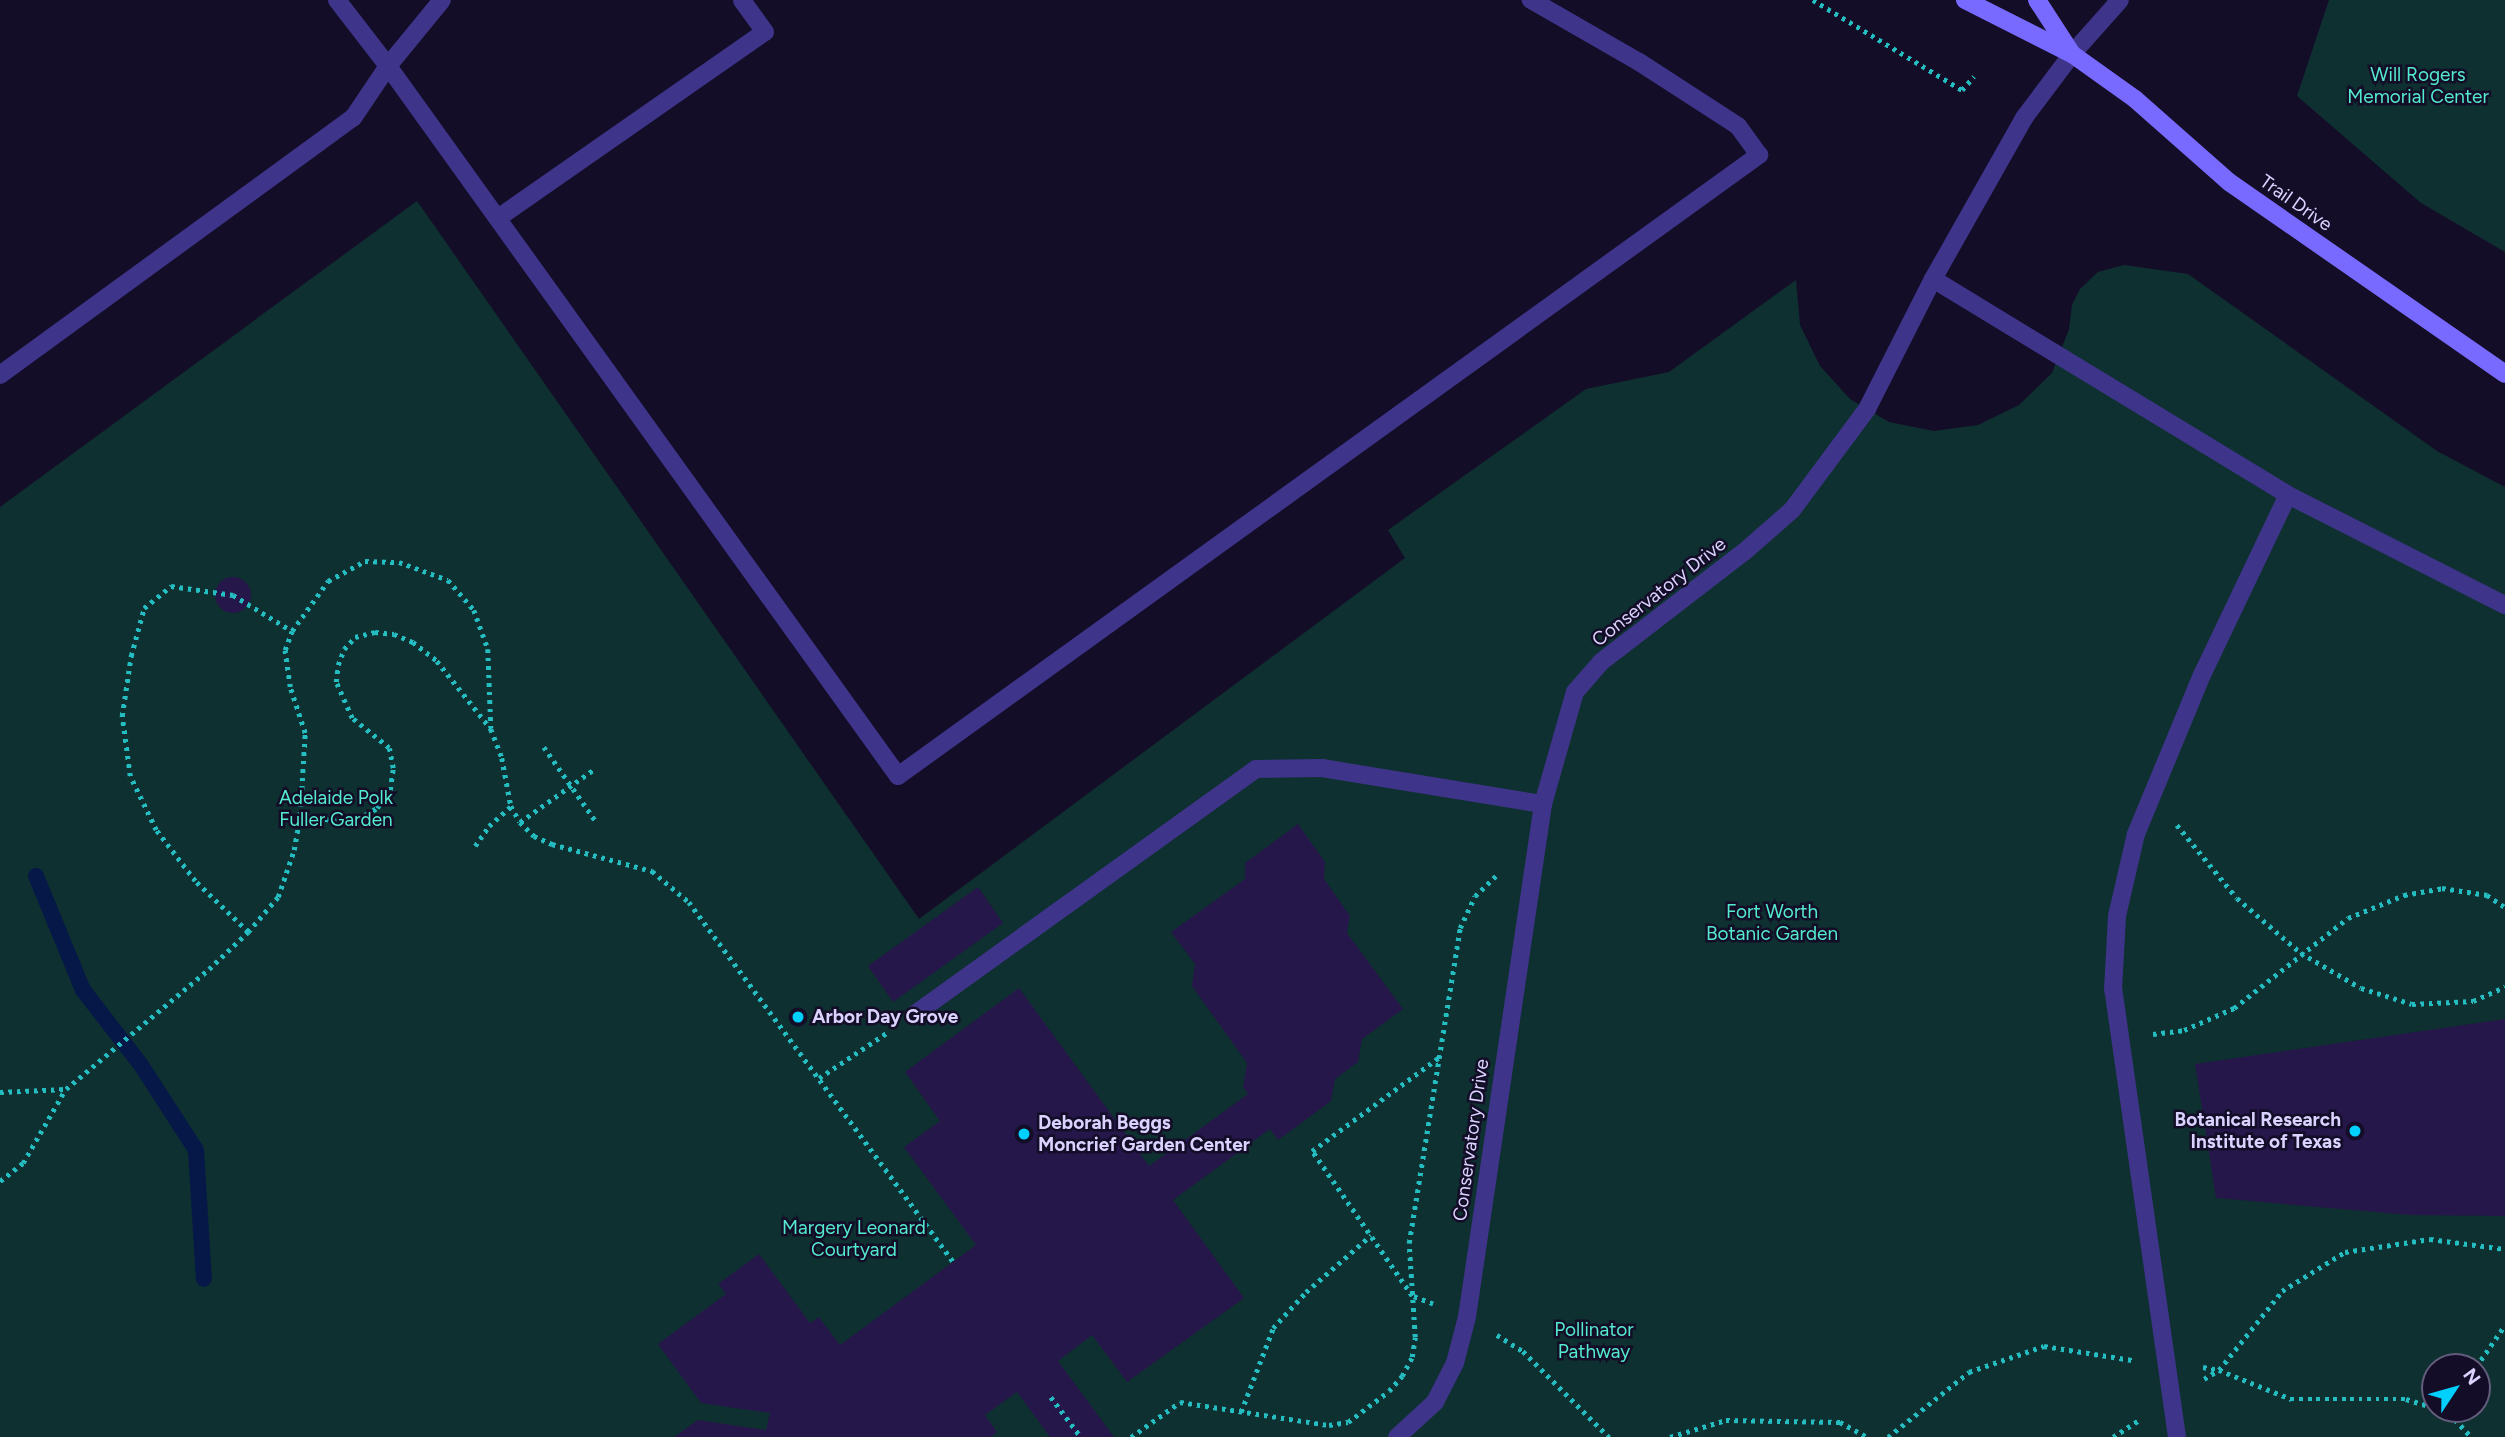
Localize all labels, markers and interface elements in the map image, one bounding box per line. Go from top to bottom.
park label: Will Rogers Memorial Center [2347,64,2489,108]
street label: Trail Drive [2255,170,2337,236]
street label: Conservatory Drive [1588,533,1730,651]
park label: Adelaide Polk Fuller Garden [279,787,393,831]
park label: Fort Worth Botanic Garden [1706,901,1838,945]
place label: Arbor Day Grove [812,1006,958,1028]
marker: Arbor Day Grove [790,1009,806,1025]
street label: Conservatory Drive [1448,1057,1494,1223]
place label: Botanical Research Institute of Texas [2175,1109,2341,1153]
place label: Deborah Beggs Moncrief Garden Center [1038,1112,1250,1156]
marker: Botanical Research Institute of Texas [2347,1123,2363,1139]
marker: Deborah Beggs Moncrief Garden Center [1016,1126,1032,1142]
park label: Margery Leonard Courtyard [782,1217,926,1261]
park label: Pollinator Pathway [1554,1319,1634,1363]
north arrow [2421,1353,2491,1423]
text: N [2458,1364,2485,1389]

